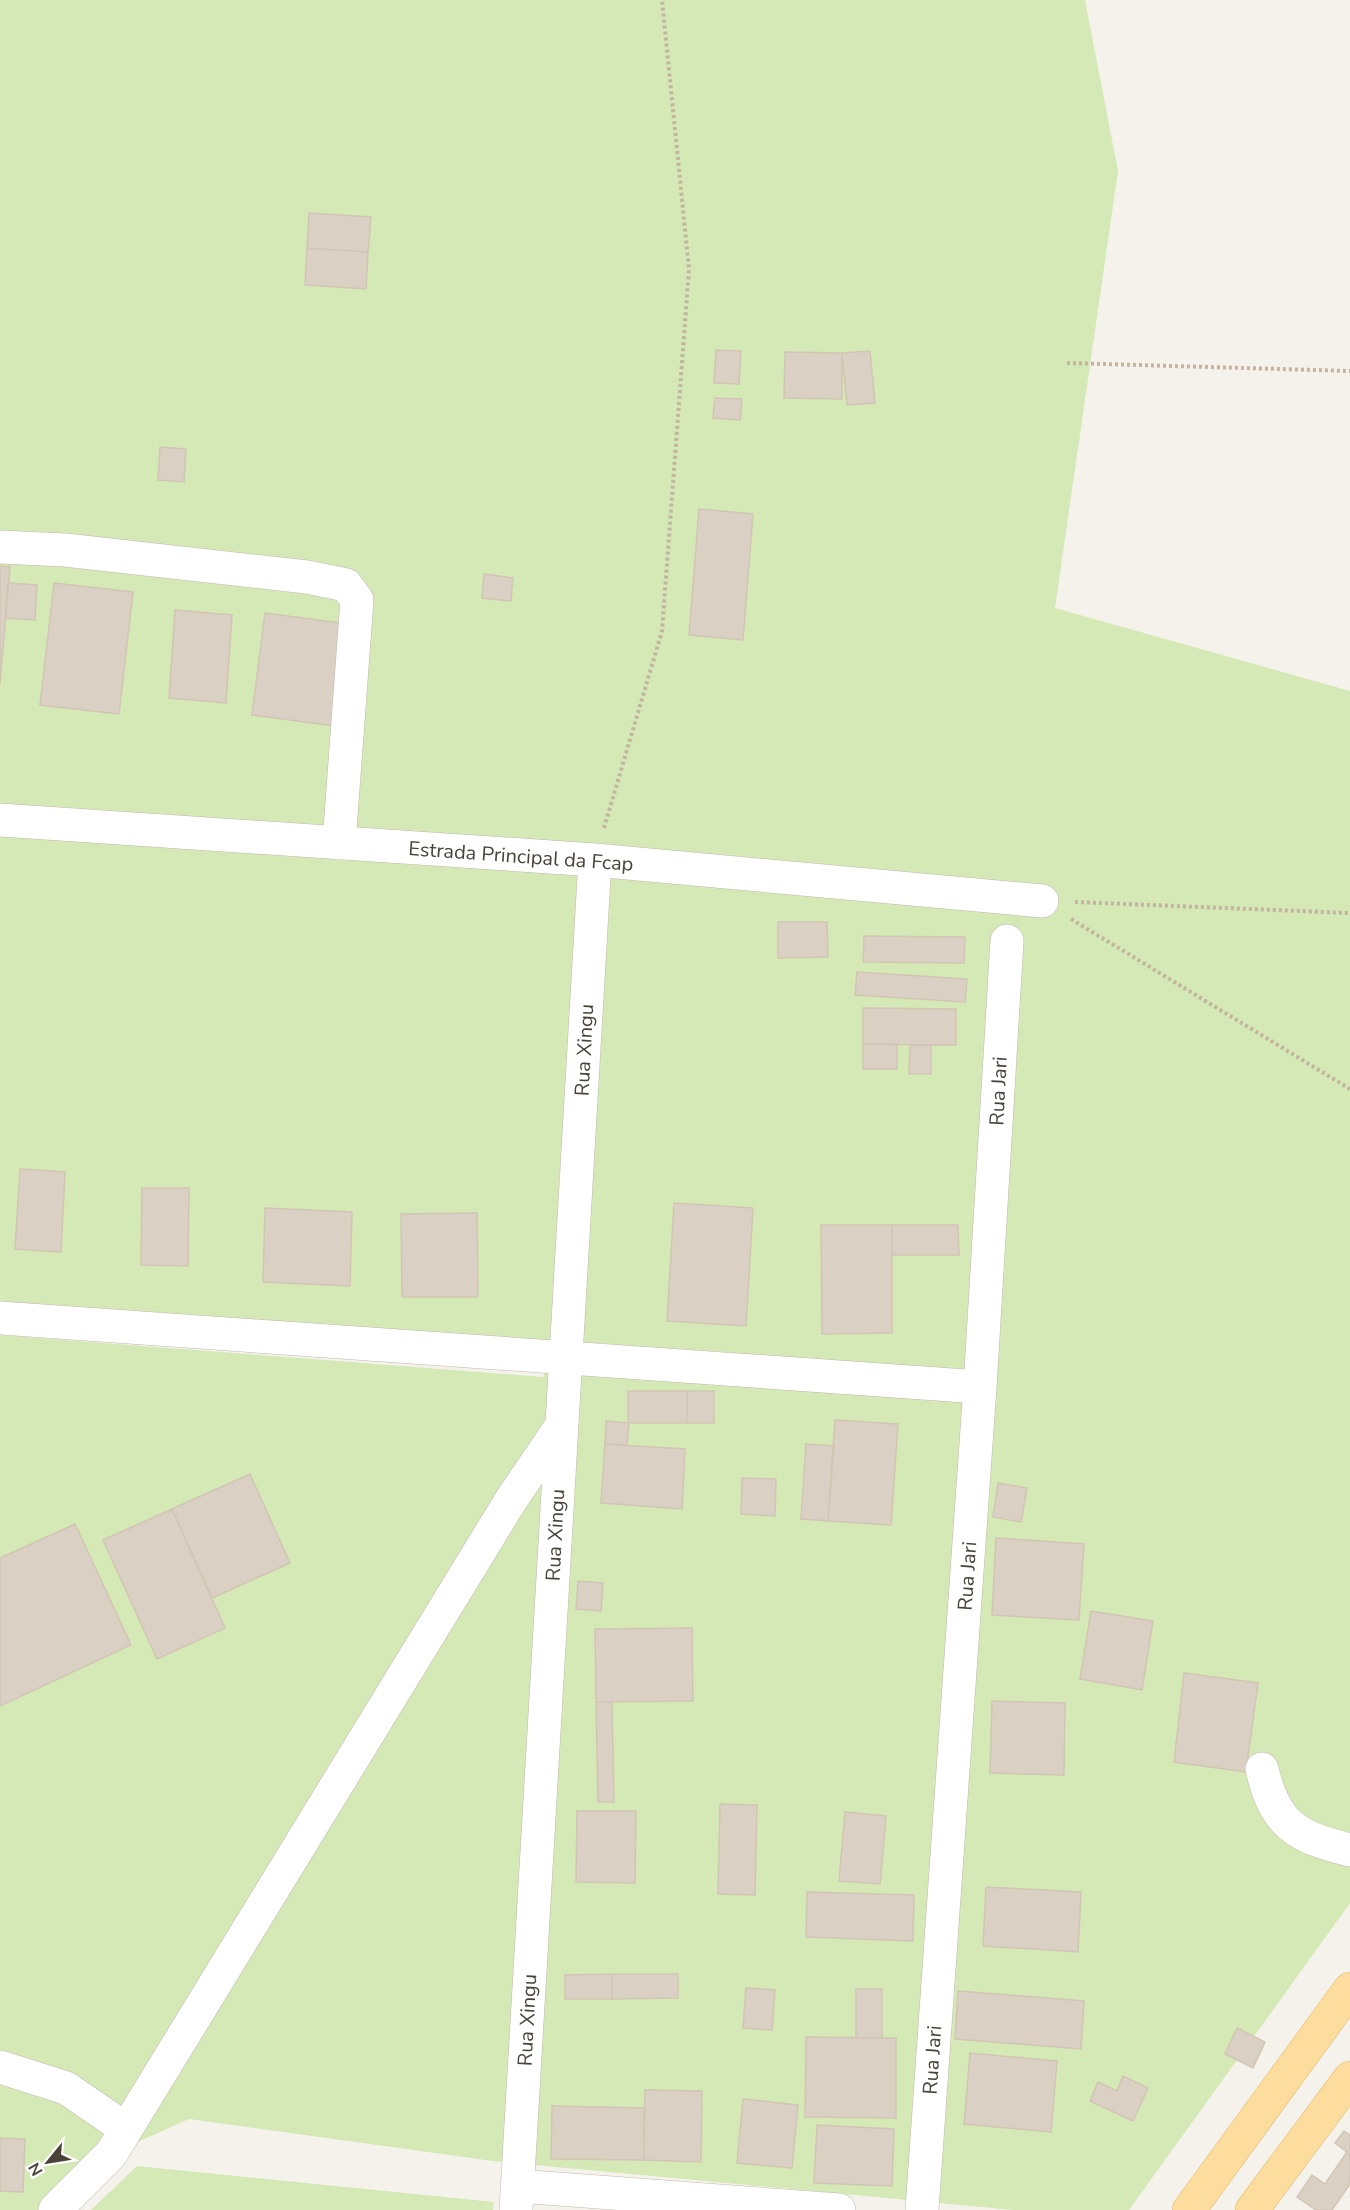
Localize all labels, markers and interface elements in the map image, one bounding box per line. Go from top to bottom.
street label: Estrada Principal da Fcap [408,835,634,878]
street label: Rua Xingu [569,1003,600,1097]
street label: Rua Jari [983,1056,1014,1126]
street label: Rua Xingu [540,1488,571,1582]
street label: Rua Jari [952,1541,983,1612]
street label: Rua Xingu [512,1973,543,2067]
street label: Rua Jari [917,2025,948,2096]
north arrow [18,2132,78,2192]
text: N [23,2158,48,2180]

